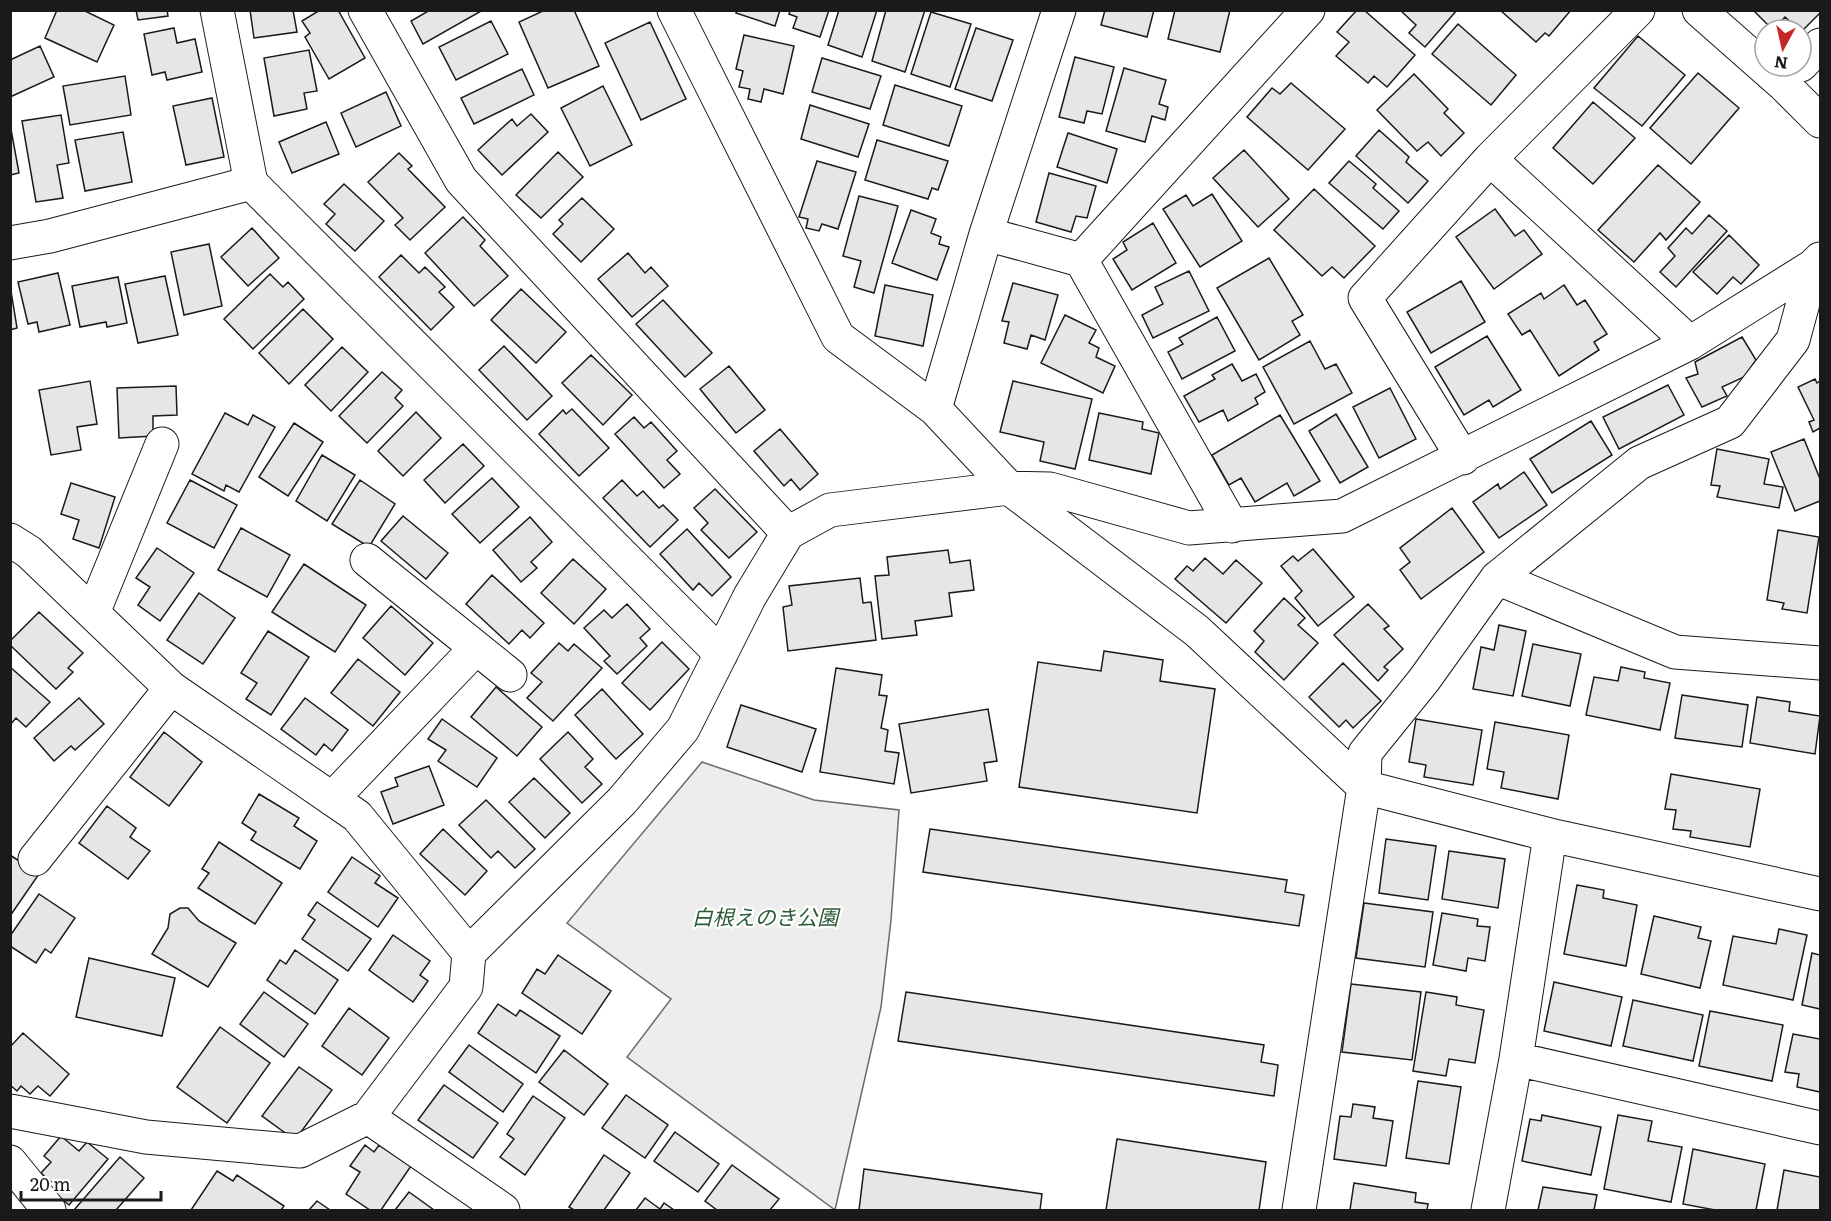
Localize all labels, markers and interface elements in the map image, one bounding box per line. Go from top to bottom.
north arrow [1753,18,1813,78]
text: N [1772,51,1789,77]
park label: 白根えのき公園 [692,900,841,931]
scale bar [21,1164,160,1202]
text: 20 m [30,1170,71,1197]

